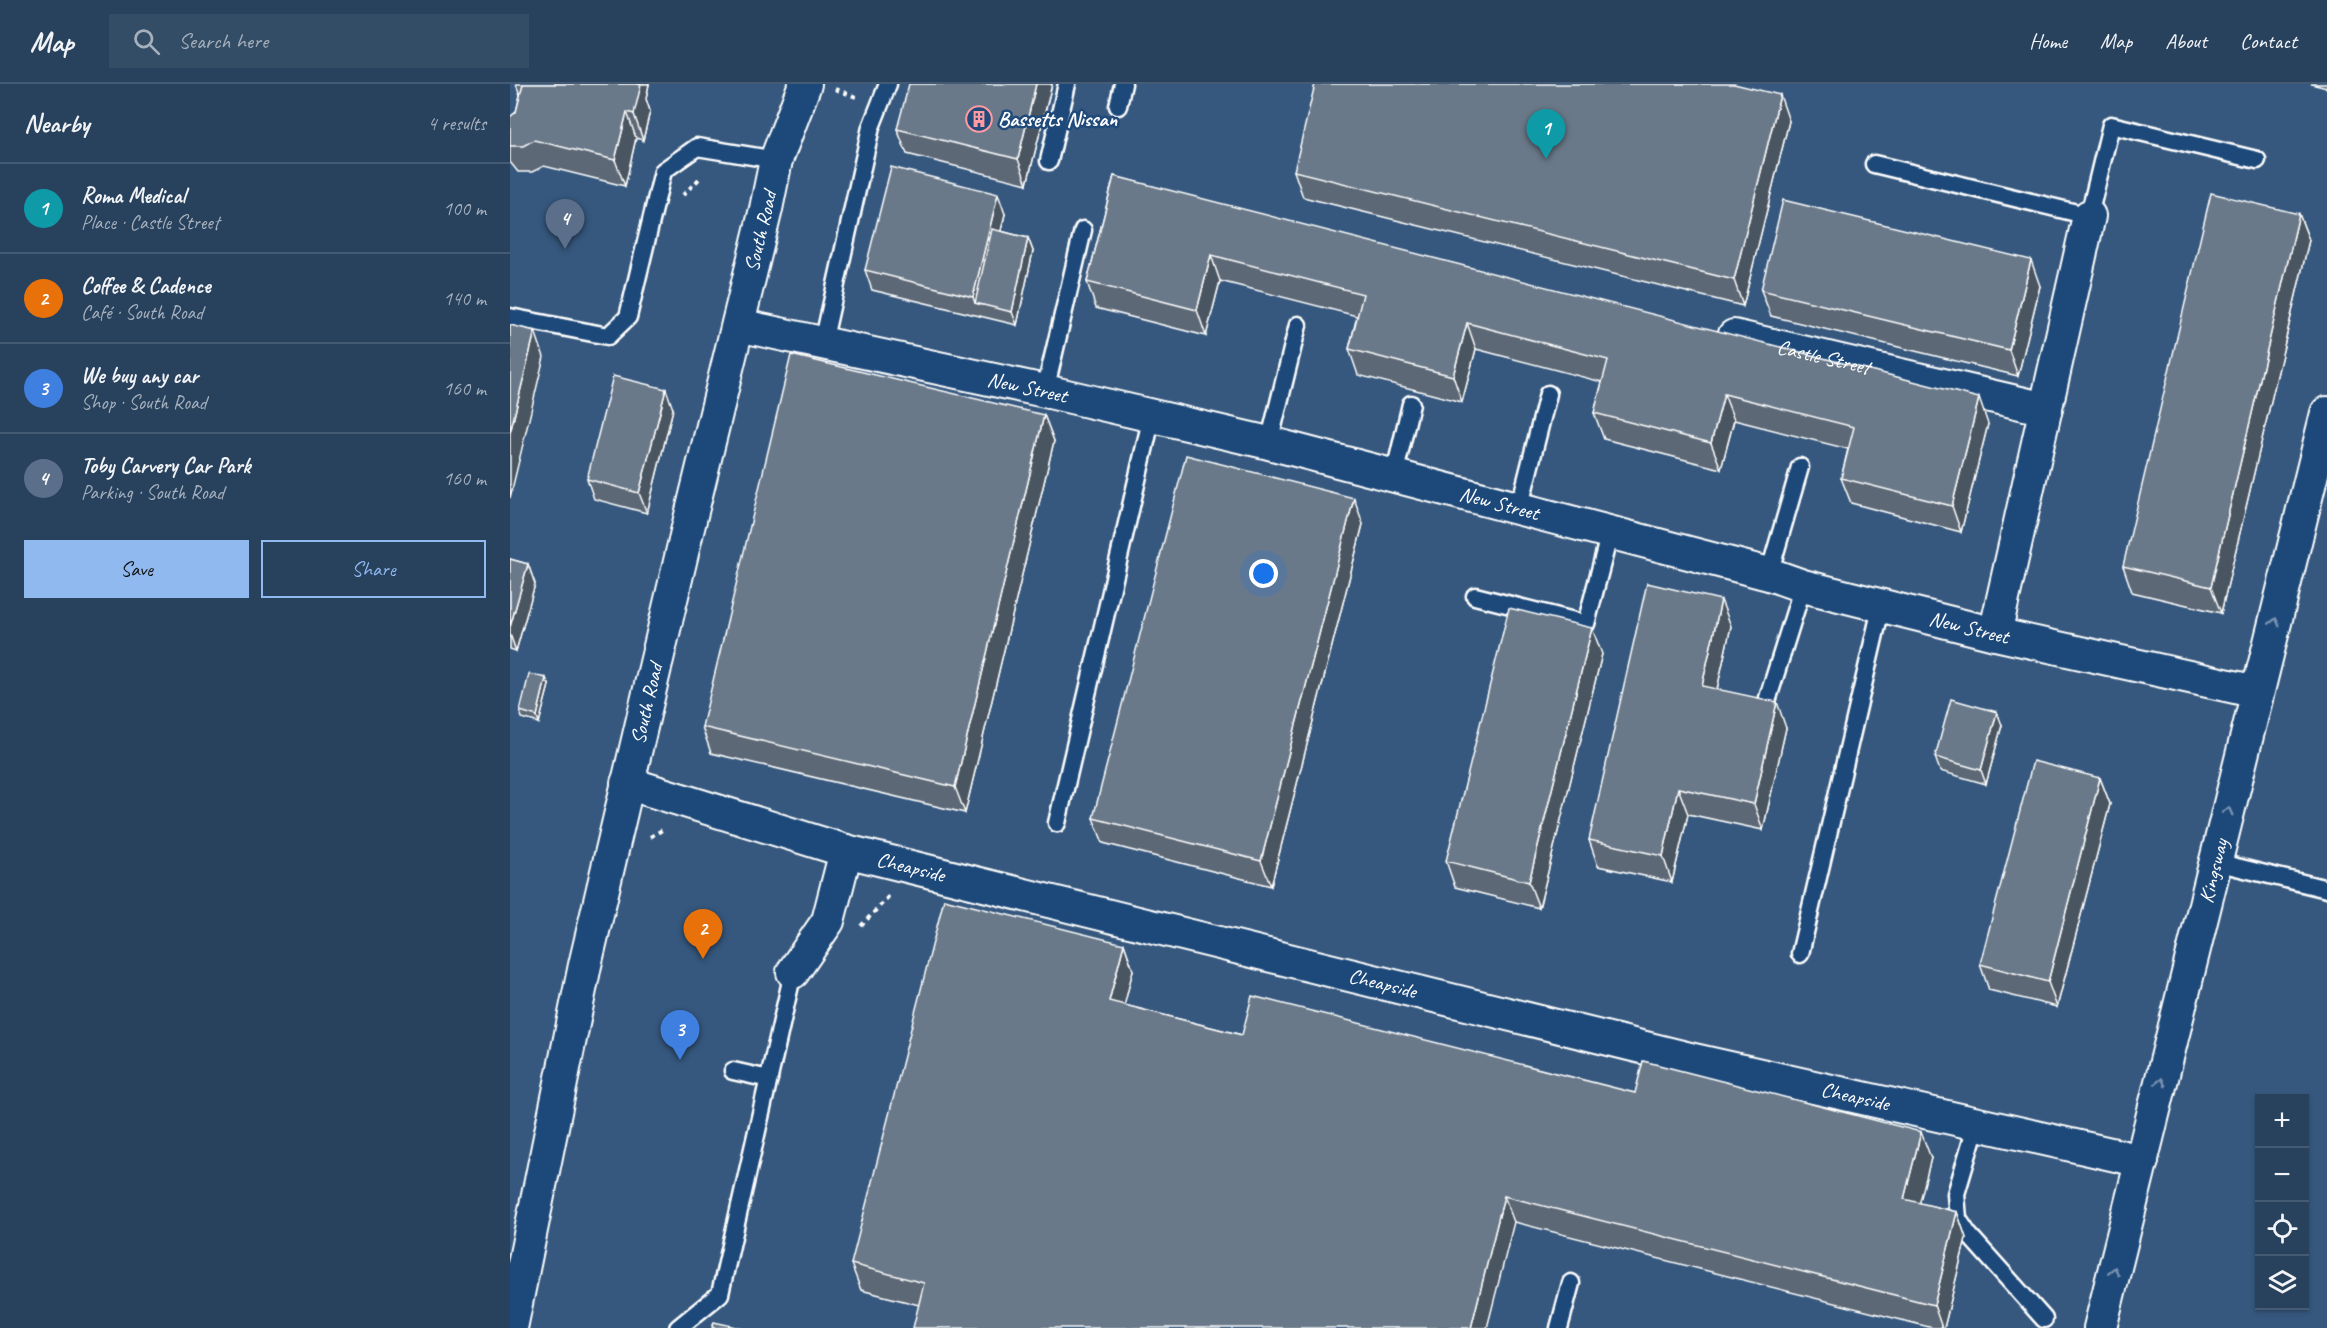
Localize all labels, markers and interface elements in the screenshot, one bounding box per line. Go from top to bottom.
search box [109,14,529,68]
text: Map [30,24,73,59]
icon: search [130,25,163,58]
text: Search here [178,27,268,55]
text: Home [2029,28,2067,54]
text: Map [2100,28,2132,54]
text: About [2165,28,2207,54]
text: Contact [2240,28,2297,54]
building icon: Bassetts Nissan [964,104,994,134]
place label: Bassetts Nissan [998,106,1118,132]
text: Nearby [24,107,89,140]
pin: 1 [1526,110,1566,159]
text: 4 results [427,111,486,136]
text: Roma Medical [81,182,185,210]
street label: South Road [738,186,783,274]
text: 1 [39,196,48,221]
text: 100 m [443,196,486,221]
pin: 4 [546,200,584,249]
text: Place · Castle Street [81,210,219,235]
text: Coffee & Cadence [81,272,211,300]
text: 2 [39,286,48,311]
text: 140 m [443,286,486,311]
text: Café · South Road [81,300,203,325]
street label: Castle Street [1775,334,1876,381]
text: We buy any car [81,362,198,390]
street label: New Street [985,366,1072,409]
text: 3 [39,376,48,401]
text: 160 m [443,376,486,401]
text: Shop · South Road [81,390,207,415]
text: Toby Carvery Car Park [81,452,251,480]
text: 4 [39,466,48,491]
text: 160 m [443,466,486,491]
text: Parking · South Road [81,480,224,505]
street label: New Street [1457,480,1544,527]
button: Save [24,540,249,598]
button: Share [261,540,486,598]
your location [1249,559,1278,588]
street label: New Street [1927,605,2013,650]
one-way arrow [2267,617,2280,627]
street label: South Road [624,658,669,747]
one-way arrow [2221,806,2234,816]
street label: Kingsway [2193,834,2234,906]
street label: Cheapside [874,846,950,888]
pin: 2 [684,910,722,959]
street label: Cheapside [1346,962,1421,1005]
pin: 3 [660,1010,700,1060]
street label: Cheapside [1819,1076,1894,1117]
one-way arrow [2154,1077,2167,1087]
map controls [2255,1094,2309,1310]
button: + [2255,1094,2309,1148]
button: − [2255,1148,2309,1202]
button: locate [2255,1202,2309,1256]
button: layers [2255,1256,2309,1310]
one-way arrow [2107,1266,2119,1277]

